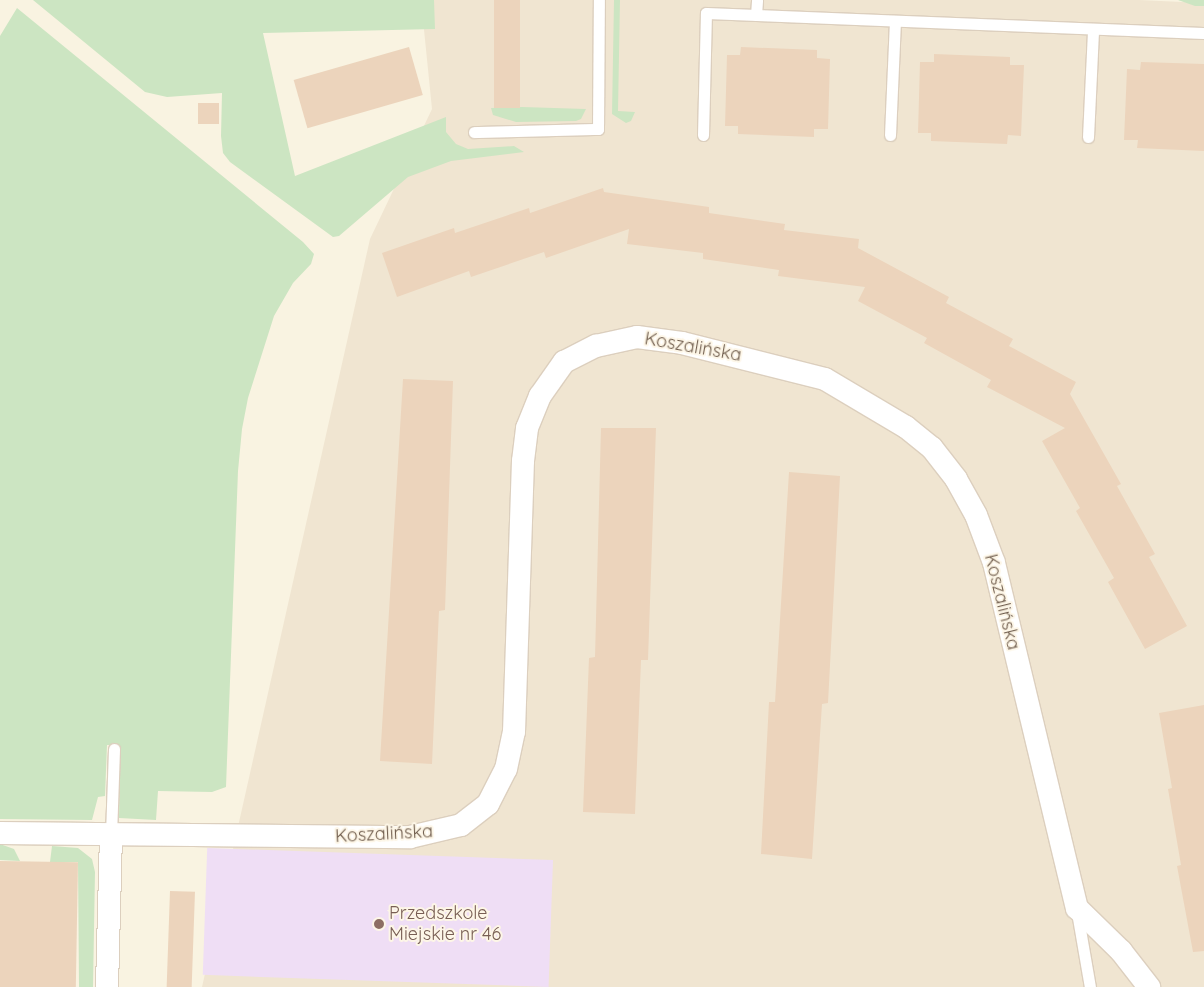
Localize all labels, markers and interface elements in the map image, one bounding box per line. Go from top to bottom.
street label: Koszalińska [643,328,743,366]
street label: Koszalińska [980,552,1024,652]
street label: Koszalińska [335,821,433,847]
place label: Przedszkole Miejskie nr 46 [389,903,501,946]
marker: Przedszkole Miejskie nr 46 [373,918,385,930]

